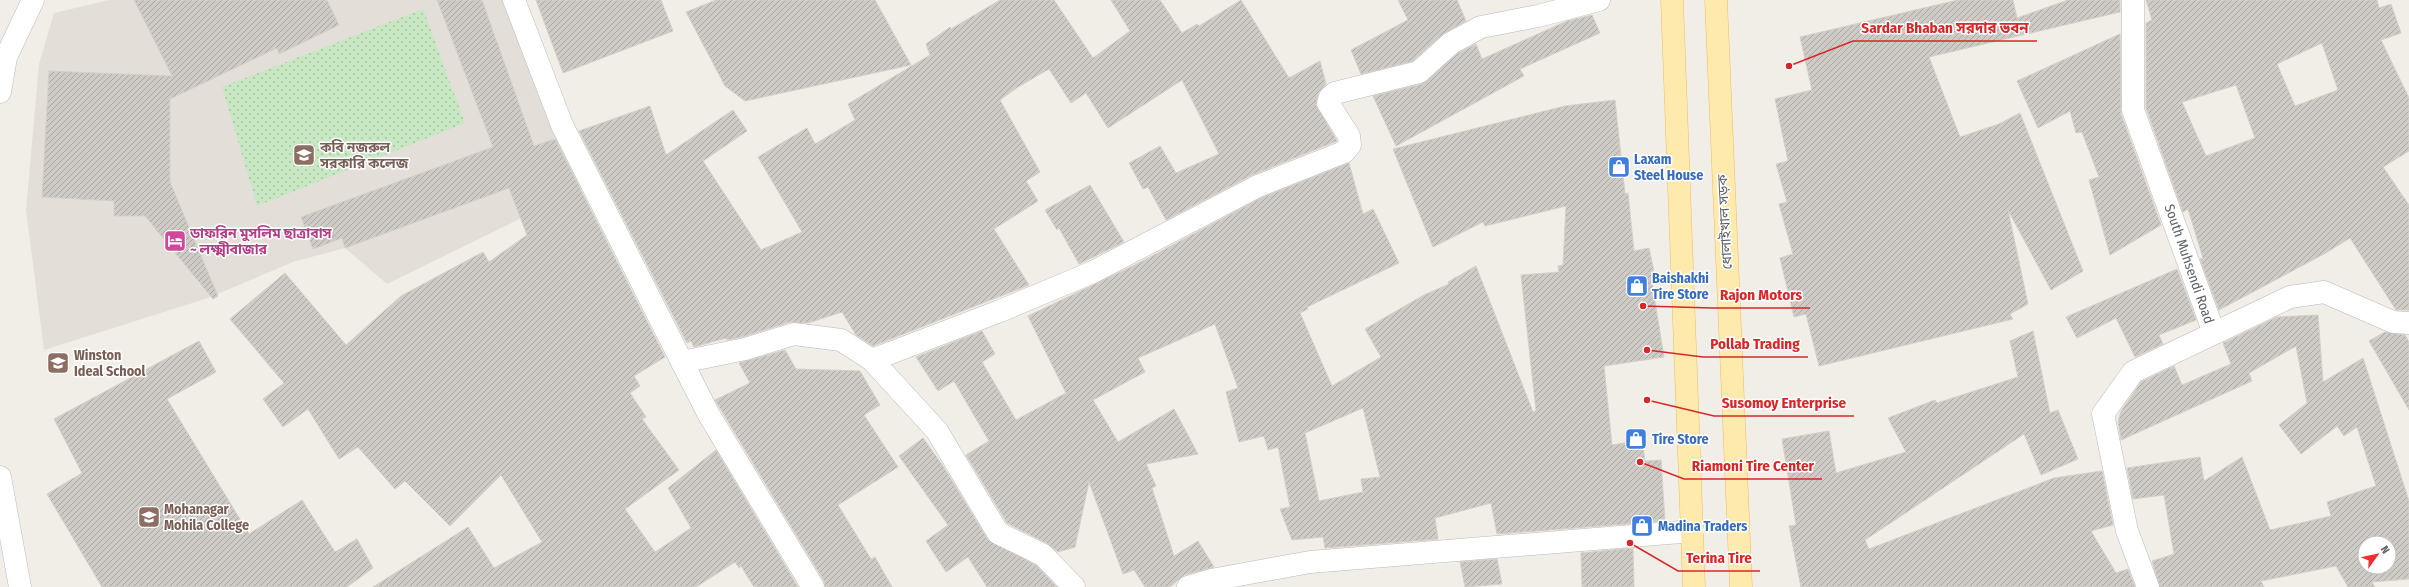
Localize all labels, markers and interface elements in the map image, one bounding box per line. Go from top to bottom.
callout: Sardar Bhaban সরদার ভবন [1853,14,2037,41]
text: Sardar Bhaban সরদার ভবন [1861,19,2029,37]
place label: কবি নজরুল সরকারি কলেজ [319,139,409,172]
school or university icon: কবি নজরুল সরকারি কলেজ [291,142,317,168]
place label: Laxam Steel House [1634,151,1703,184]
shop icon: Laxam Steel House [1606,154,1632,180]
street label: ধোলাইখাল সড়ক [1714,173,1736,270]
street label: South Muhsendi Road [2161,202,2217,326]
place label: ডাফরিন মুসলিম ছাত্রাবাস ~ লক্ষ্মীবাজার [189,225,333,258]
hotel icon: ডাফরিন মুসলিম ছাত্রাবাস ~ লক্ষ্মীবাজার [162,228,188,254]
place label: Baishakhi Tire Store [1652,270,1709,303]
shop icon: Baishakhi Tire Store [1624,273,1650,299]
callout: Rajon Motors [1712,281,1810,308]
text: Rajon Motors [1720,286,1803,304]
callout: Pollab Trading [1703,330,1808,357]
text: Pollab Trading [1710,335,1800,353]
place label: Winston Ideal School [74,347,146,380]
school or university icon: Winston Ideal School [45,350,71,376]
callout: Susomoy Enterprise [1714,389,1854,416]
text: Susomoy Enterprise [1722,394,1847,412]
shop icon: Tire Store [1623,426,1649,452]
place label: Tire Store [1652,431,1708,448]
callout: Riamoni Tire Center [1684,452,1822,479]
text: Riamoni Tire Center [1692,457,1815,475]
place label: Mohanagar Mohila College [164,501,249,534]
school or university icon: Mohanagar Mohila College [136,504,162,530]
shop icon: Madina Traders [1629,513,1655,539]
place label: Madina Traders [1658,518,1747,535]
north arrow [2357,535,2397,575]
callout: Terina Tire [1678,544,1760,571]
text: N [2378,544,2392,556]
text: Terina Tire [1686,549,1752,567]

